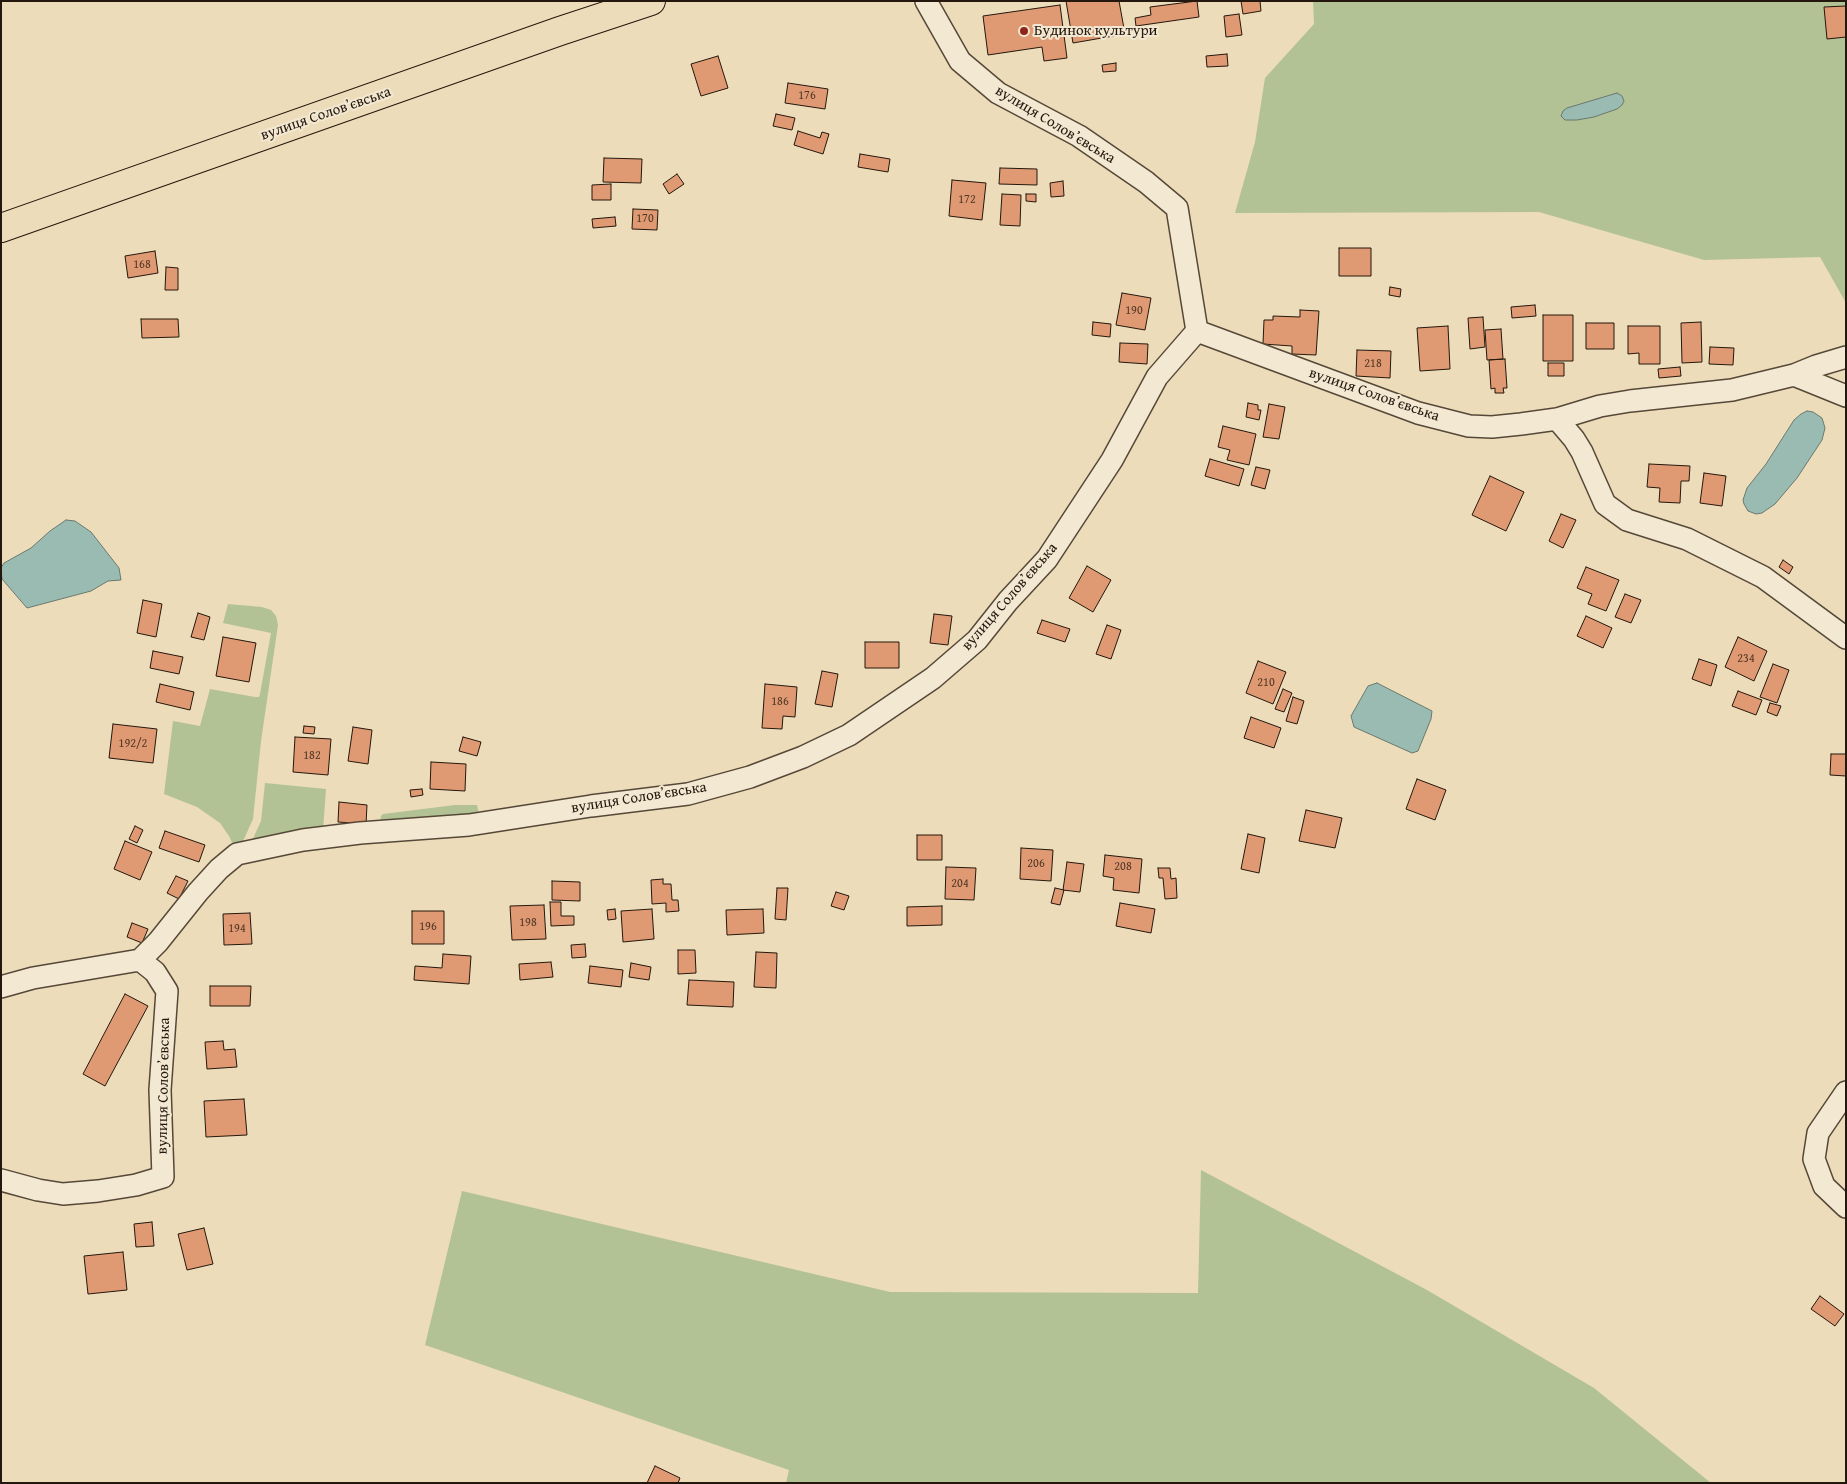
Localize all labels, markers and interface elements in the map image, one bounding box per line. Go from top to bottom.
place label: Будинок культури [1034,22,1157,40]
marker: Будинок культури [1018,25,1030,37]
street label: вулиця Соловʼєвська [992,82,1118,168]
street label: вулиця Соловʼєвська [258,83,394,145]
house number: 176 [798,89,816,103]
house number: 172 [958,193,976,207]
house number: 170 [636,212,654,226]
house number: 168 [133,258,151,272]
house number: 190 [1125,304,1143,318]
house number: 218 [1364,357,1382,371]
street label: вулиця Соловʼєвська [1306,364,1442,426]
street label: вулиця Соловʼєвська [958,540,1062,654]
house number: 234 [1737,652,1755,666]
house number: 210 [1257,676,1275,690]
house number: 186 [771,695,789,709]
house number: 192/2 [119,737,147,751]
house number: 182 [303,749,321,763]
street label: вулиця Соловʼєвська [570,778,708,818]
house number: 206 [1027,857,1045,871]
house number: 208 [1114,860,1132,874]
house number: 204 [951,877,969,891]
house number: 198 [519,916,537,930]
house number: 196 [419,920,437,934]
house number: 194 [228,922,246,936]
street label: вулиця Соловʼєвська [154,1017,174,1155]

